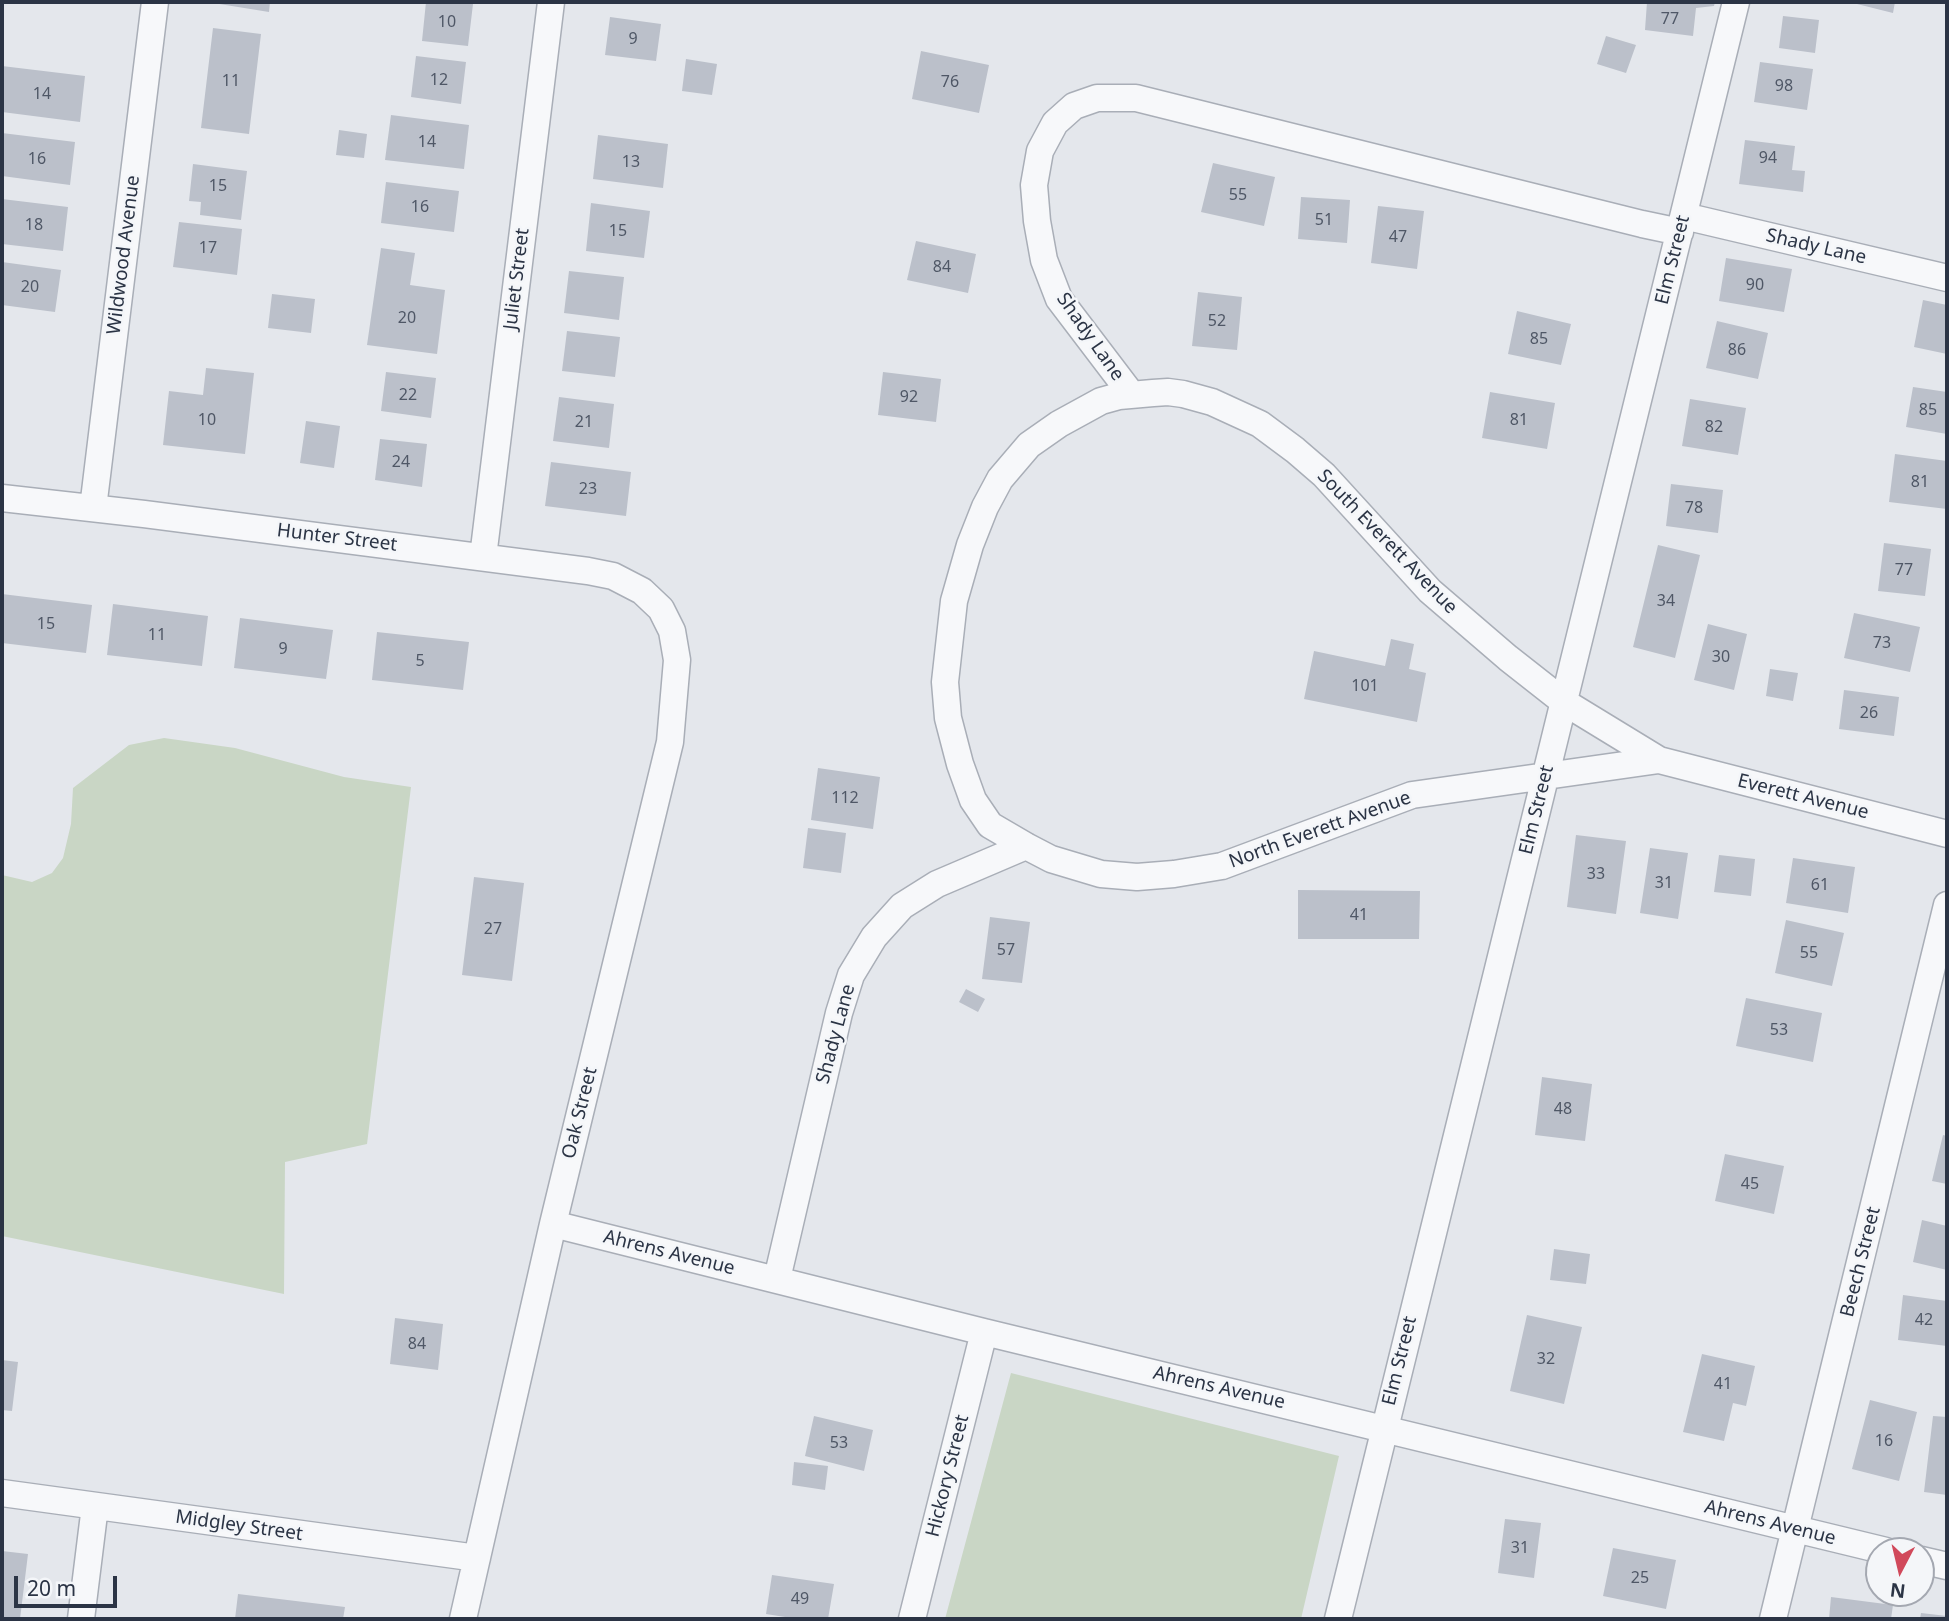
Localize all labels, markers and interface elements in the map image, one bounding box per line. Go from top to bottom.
house number: 77 [1661,9,1679,29]
house number: 10 [438,12,456,32]
house number: 9 [628,29,638,49]
house number: 12 [430,70,448,90]
house number: 11 [222,71,240,91]
house number: 76 [941,72,959,92]
house number: 98 [1775,76,1793,96]
house number: 14 [33,84,51,104]
house number: 14 [418,132,436,152]
house number: 94 [1759,148,1777,168]
house number: 16 [28,149,46,169]
house number: 13 [622,152,640,172]
street label: Wildwood Avenue [103,174,145,336]
house number: 15 [209,176,227,196]
house number: 55 [1229,185,1247,205]
house number: 16 [411,197,429,217]
house number: 51 [1315,210,1333,230]
street label: Elm Street [1651,213,1695,307]
house number: 18 [25,215,43,235]
house number: 15 [609,221,627,241]
street label: Shady Lane [1764,224,1868,270]
street label: Juliet Street [499,227,535,331]
house number: 47 [1389,227,1407,247]
house number: 17 [199,238,217,258]
house number: 84 [933,257,951,277]
house number: 90 [1746,275,1764,295]
house number: 20 [21,277,39,297]
street label: Shady Lane [1051,289,1129,385]
house number: 20 [398,308,416,328]
house number: 52 [1208,311,1226,331]
house number: 85 [1530,329,1548,349]
house number: 86 [1728,340,1746,360]
house number: 22 [399,385,417,405]
house number: 92 [900,387,918,407]
house number: 85 [1919,400,1937,420]
house number: 10 [198,410,216,430]
house number: 81 [1510,410,1528,430]
house number: 21 [575,412,593,432]
house number: 82 [1705,417,1723,437]
house number: 24 [392,452,410,472]
street label: South Everett Avenue [1312,465,1462,619]
house number: 81 [1911,472,1929,492]
house number: 23 [579,479,597,499]
house number: 78 [1685,498,1703,518]
street label: Hunter Street [276,519,398,557]
house number: 77 [1895,560,1913,580]
house number: 34 [1657,591,1675,611]
house number: 15 [37,614,55,634]
house number: 11 [148,625,166,645]
house number: 73 [1873,633,1891,653]
house number: 9 [278,639,288,659]
house number: 30 [1712,647,1730,667]
house number: 5 [415,651,425,671]
house number: 101 [1351,676,1379,696]
house number: 26 [1860,703,1878,723]
street label: Elm Street [1515,763,1559,857]
street label: Everett Avenue [1735,770,1871,824]
street label: North Everett Avenue [1226,786,1414,874]
house number: 112 [831,788,859,808]
house number: 33 [1587,864,1605,884]
house number: 31 [1655,873,1673,893]
house number: 61 [1811,875,1829,895]
house number: 41 [1350,905,1368,925]
house number: 27 [484,919,502,939]
house number: 57 [997,940,1015,960]
house number: 55 [1800,943,1818,963]
street label: Shady Lane [812,982,860,1086]
house number: 53 [1770,1020,1788,1040]
street label: Oak Street [558,1065,602,1161]
house number: 48 [1554,1099,1572,1119]
house number: 45 [1741,1174,1759,1194]
street label: Beech Street [1836,1205,1886,1319]
street label: Ahrens Avenue [601,1226,737,1280]
house number: 42 [1915,1310,1933,1330]
street label: Elm Street [1378,1314,1422,1408]
house number: 84 [408,1334,426,1354]
house number: 32 [1537,1349,1555,1369]
street label: Ahrens Avenue [1151,1362,1287,1414]
house number: 41 [1714,1374,1732,1394]
street label: Hickory Street [922,1412,974,1540]
house number: 16 [1875,1431,1893,1451]
house number: 53 [830,1433,848,1453]
street label: Ahrens Avenue [1702,1496,1838,1550]
street label: Midgley Street [174,1506,304,1546]
north arrow [1865,1537,1935,1607]
house number: 31 [1511,1538,1529,1558]
scale bar [18,1562,121,1606]
house number: 25 [1631,1568,1649,1588]
text: 20 m [27,1574,76,1602]
text: N [1888,1577,1907,1605]
house number: 49 [791,1589,809,1609]

